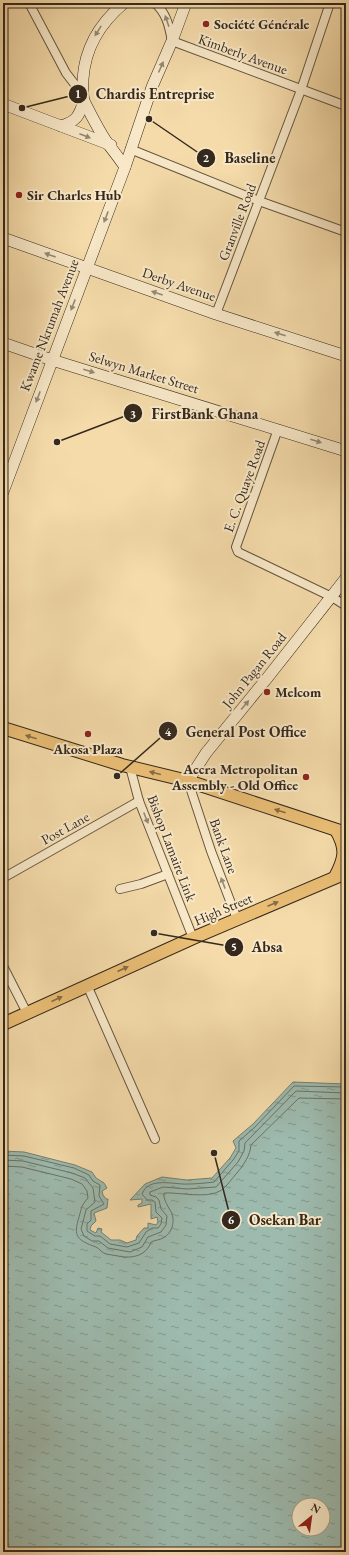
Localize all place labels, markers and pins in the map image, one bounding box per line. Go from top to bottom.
place label: Société Générale [214,15,310,33]
marker: Société Générale [201,19,211,29]
callout: Chardis Entreprise [68,81,223,108]
callout: Baseline [196,145,283,172]
place label: Sir Charles Hub [27,186,121,204]
marker: Sir Charles Hub [14,190,24,200]
callout: FirstBank Ghana [123,400,266,427]
place label: Melcom [275,683,322,701]
marker: Melcom [262,687,272,697]
callout: General Post Office [158,718,314,745]
marker: Akosa Plaza [83,729,93,739]
place label: Akosa Plaza [52,740,124,758]
place label: Accra Metropolitan Assembly - Old Office [171,760,298,794]
marker: Accra Metropolitan Assembly - Old Office [301,772,311,782]
callout: Absa [224,934,291,961]
callout: Osekan Bar [221,1207,329,1234]

